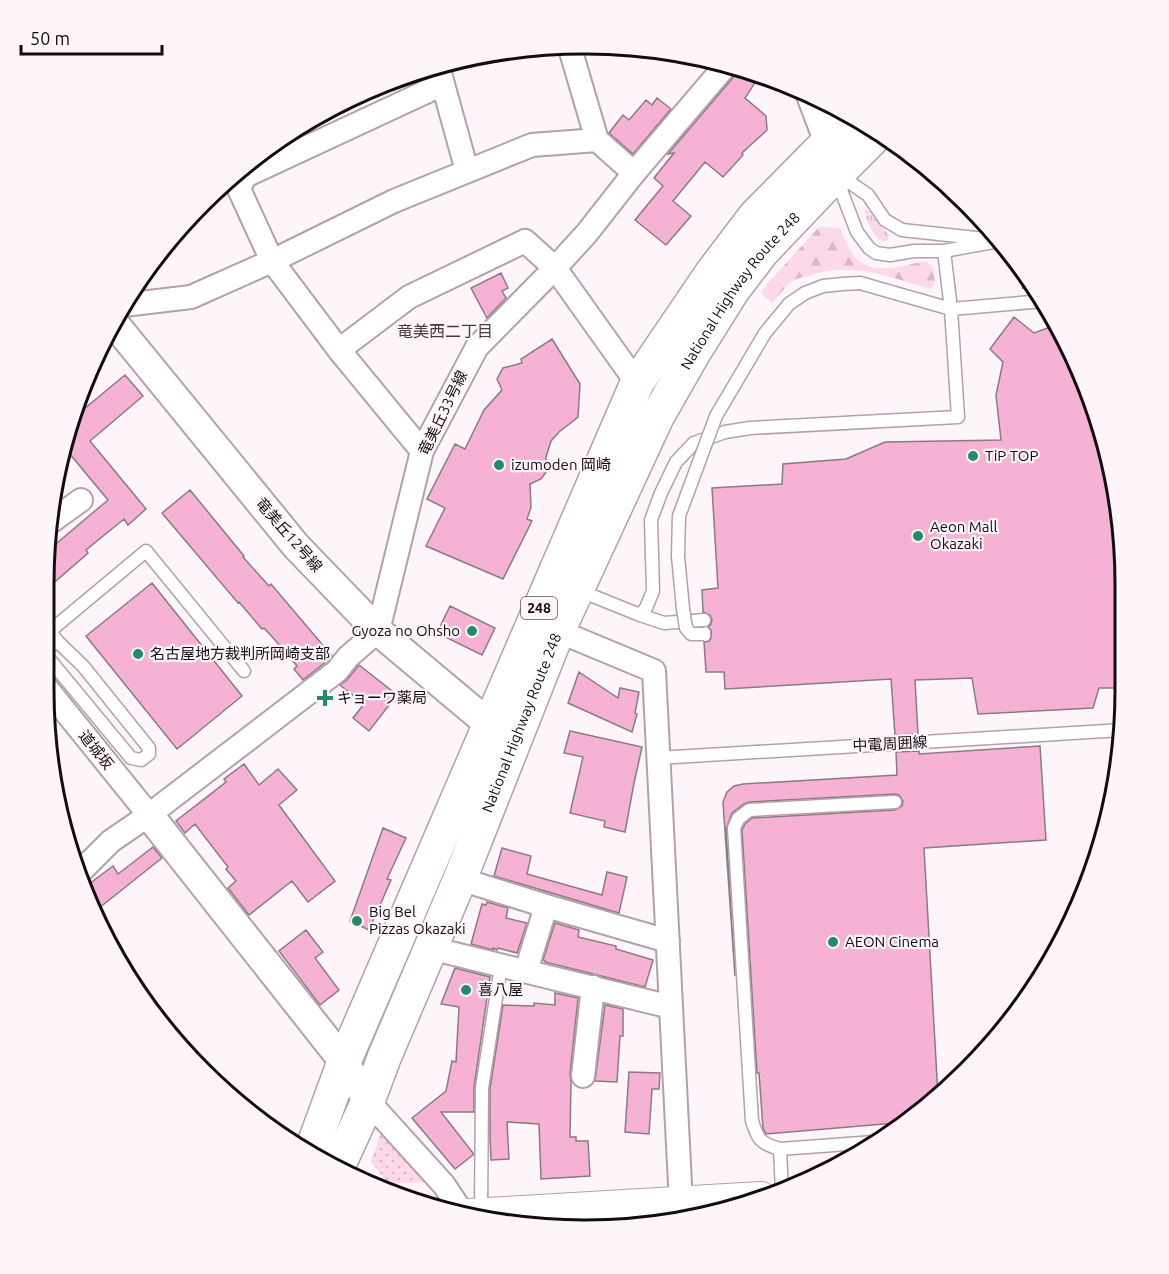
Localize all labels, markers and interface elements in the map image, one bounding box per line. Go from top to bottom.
scale bar [21,18,162,56]
text: 50 m [30,28,70,48]
street label: National Highway Route 248 [677,209,803,373]
district label: 竜美西二丁目 [397,322,493,340]
street label: 竜美丘33号線 [415,368,470,458]
place label: TiP TOP [985,447,1038,464]
marker: TiP TOP [966,449,980,463]
place label: izumoden 岡崎 [511,456,611,473]
marker: izumoden 岡崎 [492,458,506,472]
street label: 竜美丘12号線 [253,494,326,575]
place label: Aeon Mall Okazaki [930,518,997,552]
marker: Aeon Mall Okazaki [911,529,925,543]
road number: 248 [521,597,557,619]
place label: Gyoza no Ohsho [351,622,460,639]
marker: Gyoza no Ohsho [465,624,479,638]
street label: National Highway Route 248 [478,630,564,815]
place label: 名古屋地方裁判所岡崎支部 [150,645,330,662]
marker: 名古屋地方裁判所岡崎支部 [131,647,145,661]
place label: キョーワ薬局 [337,689,427,706]
marker: キョーワ薬局 [318,691,332,705]
street label: 道城坂 [76,727,117,773]
street label: 中電周囲線 [852,733,928,754]
place label: Big Bel Pizzas Okazaki [369,903,466,937]
marker: Big Bel Pizzas Okazaki [350,914,364,928]
place label: AEON Cinema [845,933,939,950]
marker: AEON Cinema [826,935,840,949]
place label: 喜八屋 [478,981,523,998]
marker: 喜八屋 [459,983,473,997]

